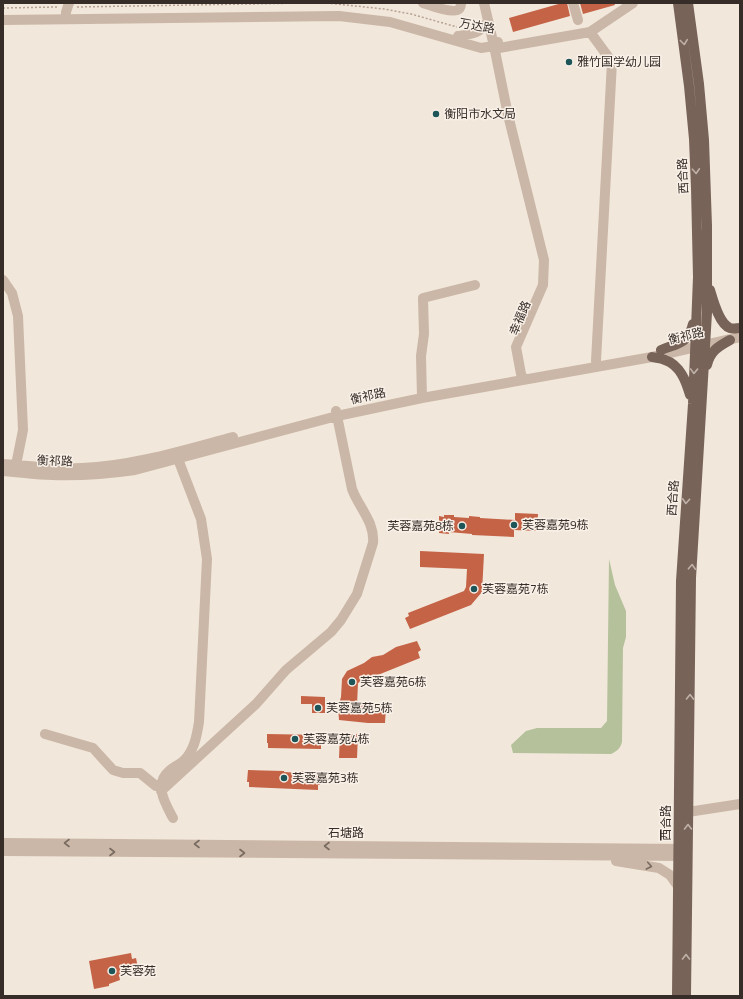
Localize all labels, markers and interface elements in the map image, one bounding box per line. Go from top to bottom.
street label: 万达路 [458,13,496,38]
one-way arrow [679,38,688,45]
place label: 雅竹国学幼儿园 [577,52,661,71]
marker: 雅竹国学幼儿园 [564,57,574,67]
place label: 衡阳市水文局 [444,104,516,123]
marker: 衡阳市水文局 [431,109,441,119]
street label: 西合路 [672,158,693,195]
one-way arrow [691,168,700,174]
street label: 幸福路 [504,298,535,338]
street label: 衡祁路 [666,322,706,349]
one-way arrow [690,368,698,374]
street label: 衡祁路 [348,382,387,409]
street label: 衡祁路 [37,450,73,471]
street label: 西合路 [662,479,683,517]
one-way arrow [682,498,691,504]
place label: 芙蓉嘉苑9栋 [522,515,589,534]
place label: 芙蓉嘉苑8栋 [387,516,454,535]
marker: 芙蓉嘉苑9栋 [509,520,519,530]
marker: 芙蓉嘉苑8栋 [457,521,467,531]
one-way arrow [687,564,696,570]
place label: 芙蓉嘉苑7栋 [482,579,549,598]
marker: 芙蓉嘉苑7栋 [469,584,479,594]
place label: 芙蓉嘉苑6栋 [360,672,427,691]
marker: 芙蓉嘉苑6栋 [347,677,357,687]
one-way arrow [686,694,694,700]
place label: 芙蓉嘉苑5栋 [326,698,393,717]
marker: 芙蓉嘉苑5栋 [313,703,323,713]
place label: 芙蓉嘉苑4栋 [303,729,370,748]
marker: 芙蓉嘉苑4栋 [290,734,300,744]
place label: 芙蓉嘉苑3栋 [292,768,359,787]
marker: 芙蓉嘉苑3栋 [279,773,289,783]
street label: 西合路 [656,805,675,841]
street label: 石塘路 [328,823,364,842]
one-way arrow [684,824,692,830]
one-way arrow [64,839,70,847]
one-way arrow [194,840,200,848]
one-way arrow [324,841,330,850]
one-way arrow [109,848,115,856]
one-way arrow [239,849,245,857]
one-way arrow [646,861,652,869]
one-way arrow [682,954,690,960]
place label: 芙蓉苑 [120,961,156,980]
marker: 芙蓉苑 [107,966,117,976]

